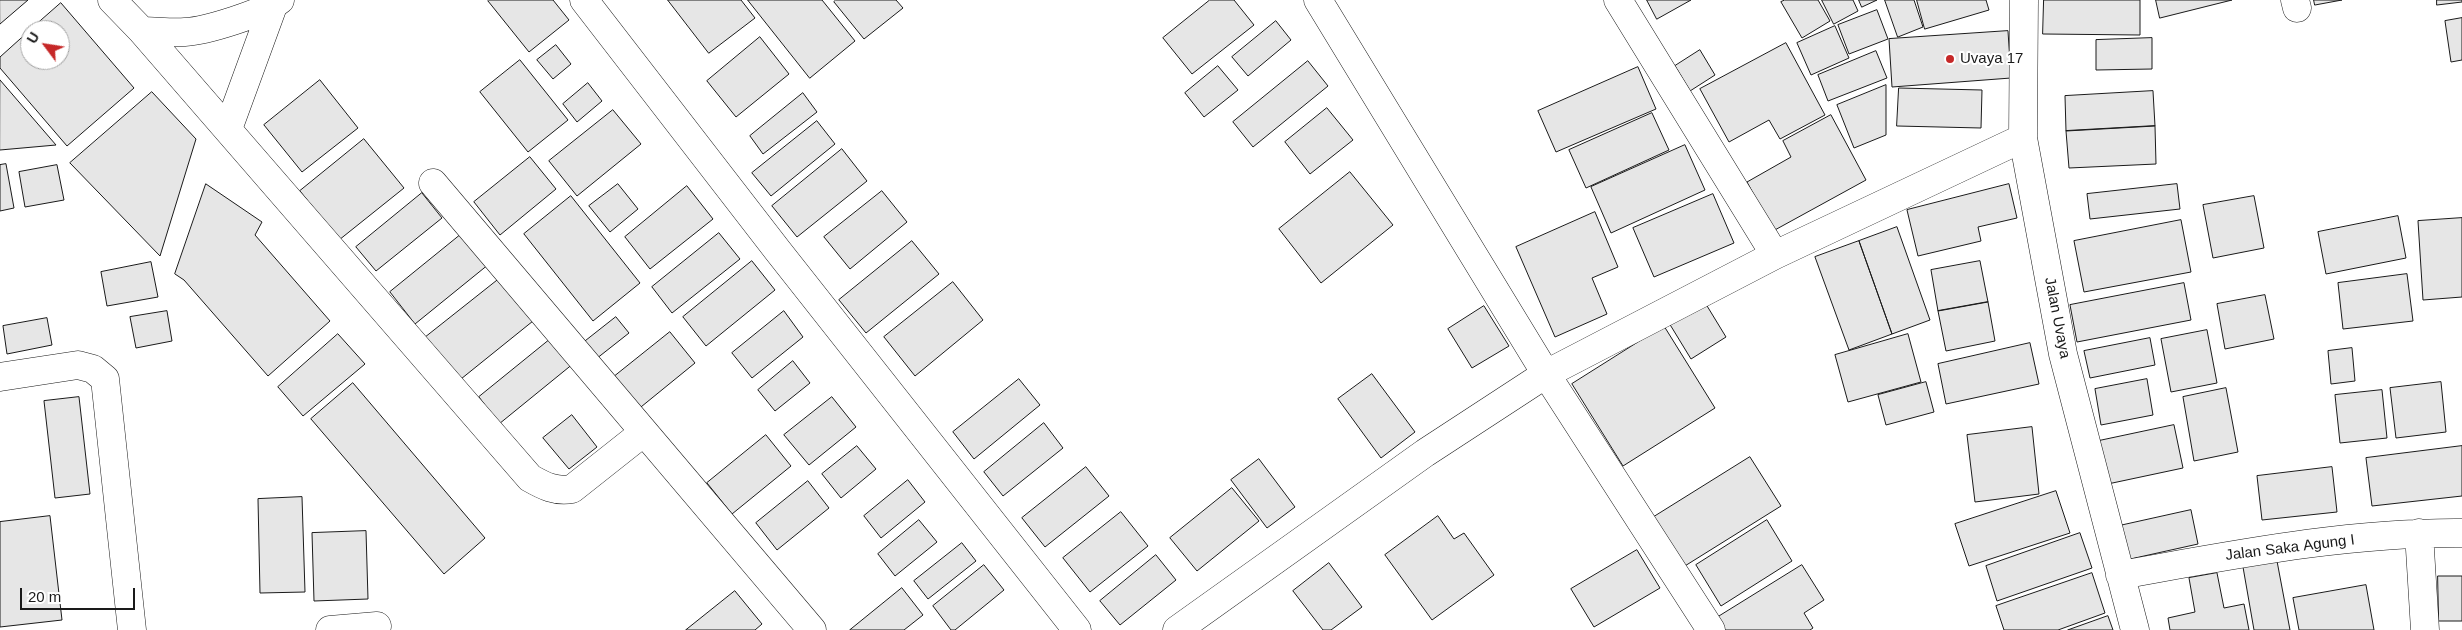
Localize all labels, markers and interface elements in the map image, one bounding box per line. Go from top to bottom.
north arrow [20,20,70,70]
text: U [24,29,42,46]
place label: Uvaya 17 [1960,50,2023,68]
marker: Uvaya 17 [1944,53,1956,65]
street label: Jalan Uvaya [2040,276,2074,360]
street label: Jalan Saka Agung I [2224,531,2356,565]
scale bar [22,578,138,610]
text: 20 m [28,588,61,605]

